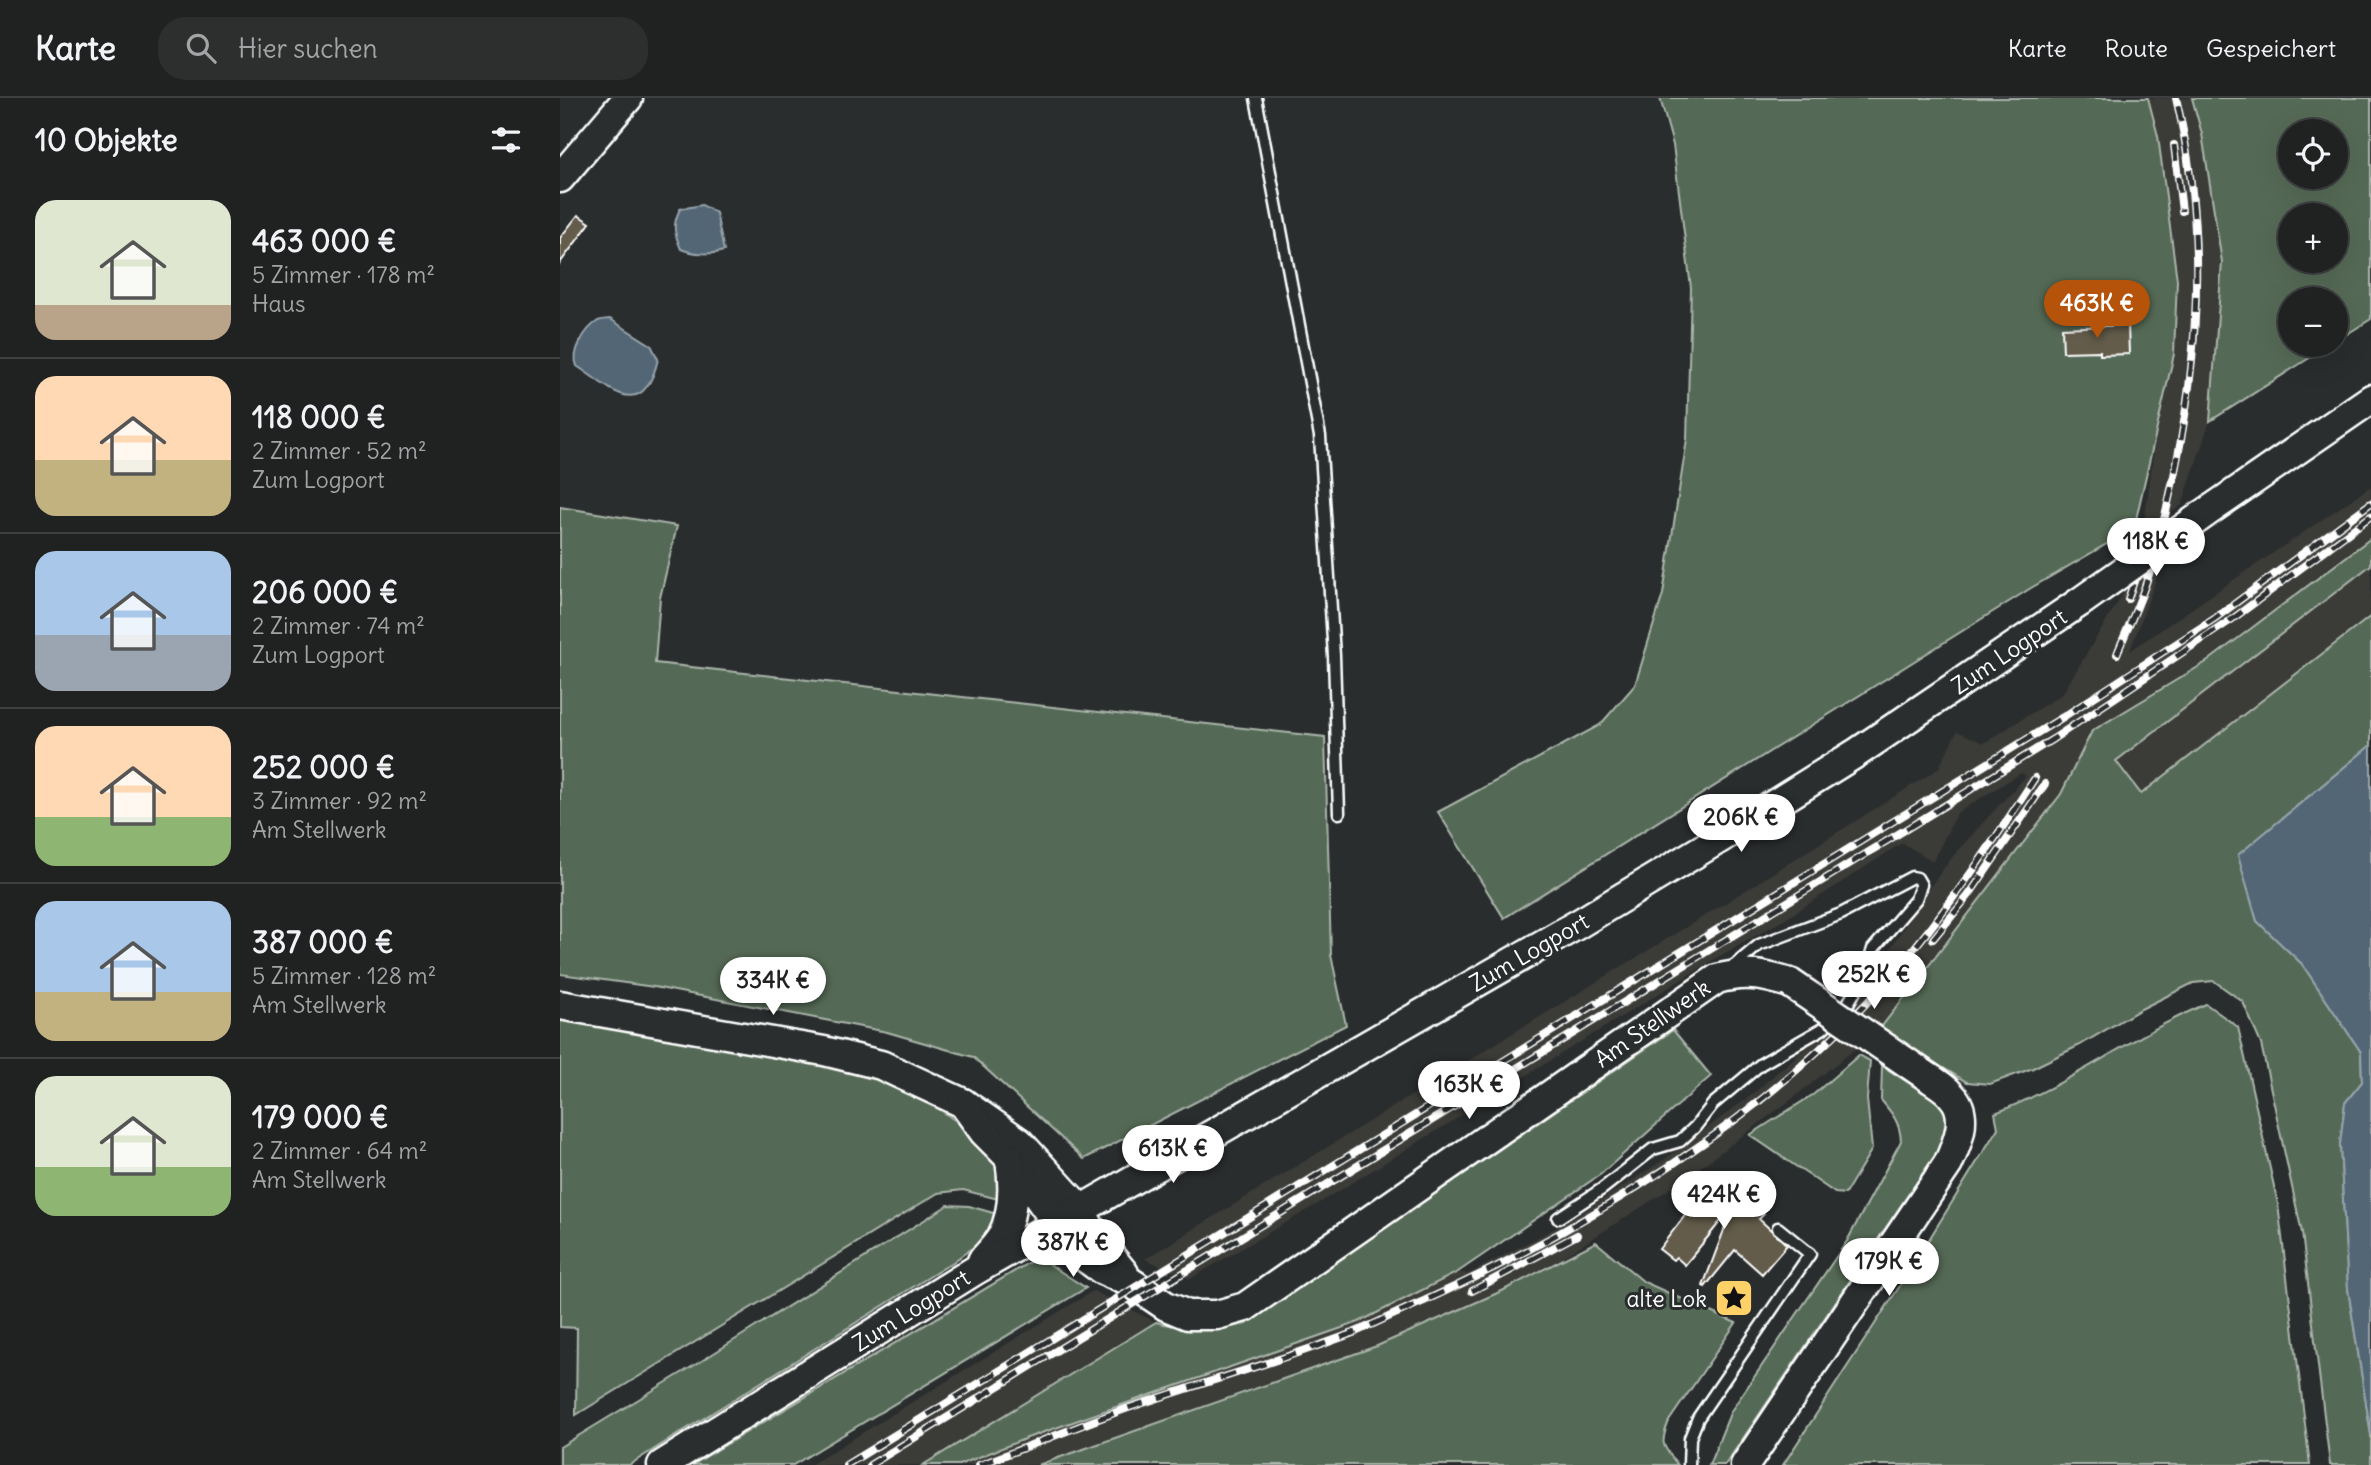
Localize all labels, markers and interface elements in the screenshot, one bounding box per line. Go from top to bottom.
search box [158,17,648,80]
text: Karte [35,27,116,69]
icon: search [182,29,220,67]
text: Hier suchen [238,32,378,65]
text: Karte [2008,33,2067,63]
text: Route [2105,33,2168,63]
text: Gespeichert [2206,33,2336,63]
map controls [2278,119,2348,357]
button: locate [2278,119,2348,189]
text: 10 Objekte [35,121,178,159]
icon: filters [487,121,525,159]
button: + [2278,203,2348,273]
text: 463 000 € [252,222,396,260]
icon: home [91,228,175,312]
text: 5 Zimmer · 178 m² [252,260,435,289]
pin: 463K € [2040,280,2154,340]
button: − [2278,287,2348,357]
text: 463K € [2060,288,2134,317]
text: Haus [252,289,305,318]
text: 118 000 € [252,398,386,436]
icon: home [91,404,175,488]
text: 2 Zimmer · 52 m² [252,436,427,465]
text: Zum Logport [252,465,385,494]
pin: 118K € [2099,518,2213,578]
text: 118K € [2123,526,2189,555]
text: 206 000 € [252,573,398,611]
icon: home [91,579,175,663]
street label: Zum Logport [1946,602,2072,700]
text: 2 Zimmer · 74 m² [252,611,425,640]
text: Zum Logport [252,640,385,669]
text: 252 000 € [252,748,395,786]
icon: home [91,754,175,838]
text: 3 Zimmer · 92 m² [252,786,427,815]
pin: 206K € [1684,794,1798,854]
text: 206K € [1703,802,1779,831]
text: Am Stellwerk [252,815,387,844]
street label: Zum Logport [1464,906,1594,998]
text: 387 000 € [252,923,394,961]
icon: home [91,929,175,1013]
pin: 252K € [1817,951,1931,1011]
pin: 334K € [716,958,830,1017]
text: 252K € [1838,959,1910,988]
text: 5 Zimmer · 128 m² [252,961,436,990]
text: 334K € [736,965,810,994]
street label: Am Stellwerk [1589,973,1715,1073]
text: Am Stellwerk [252,990,387,1019]
pin: 163K € [1412,1062,1526,1121]
text: 163K € [1434,1069,1504,1098]
text: 179 000 € [252,1098,389,1136]
icon: home [91,1104,175,1188]
pin: 613K € [1116,1126,1230,1185]
text: 613K € [1138,1133,1208,1162]
text: 2 Zimmer · 64 m² [252,1136,427,1165]
text: Am Stellwerk [252,1165,387,1194]
pin: 424K € [1667,1172,1781,1231]
text: 424K € [1687,1179,1761,1208]
pin: 387K € [1016,1220,1130,1279]
text: 387K € [1037,1227,1109,1256]
pin: 179K € [1832,1238,1946,1298]
text: 179K € [1855,1246,1923,1275]
street label: Zum Logport [847,1262,975,1357]
place icon: alte Lok [1713,1277,1755,1319]
place label: alte Lok [1626,1284,1707,1313]

